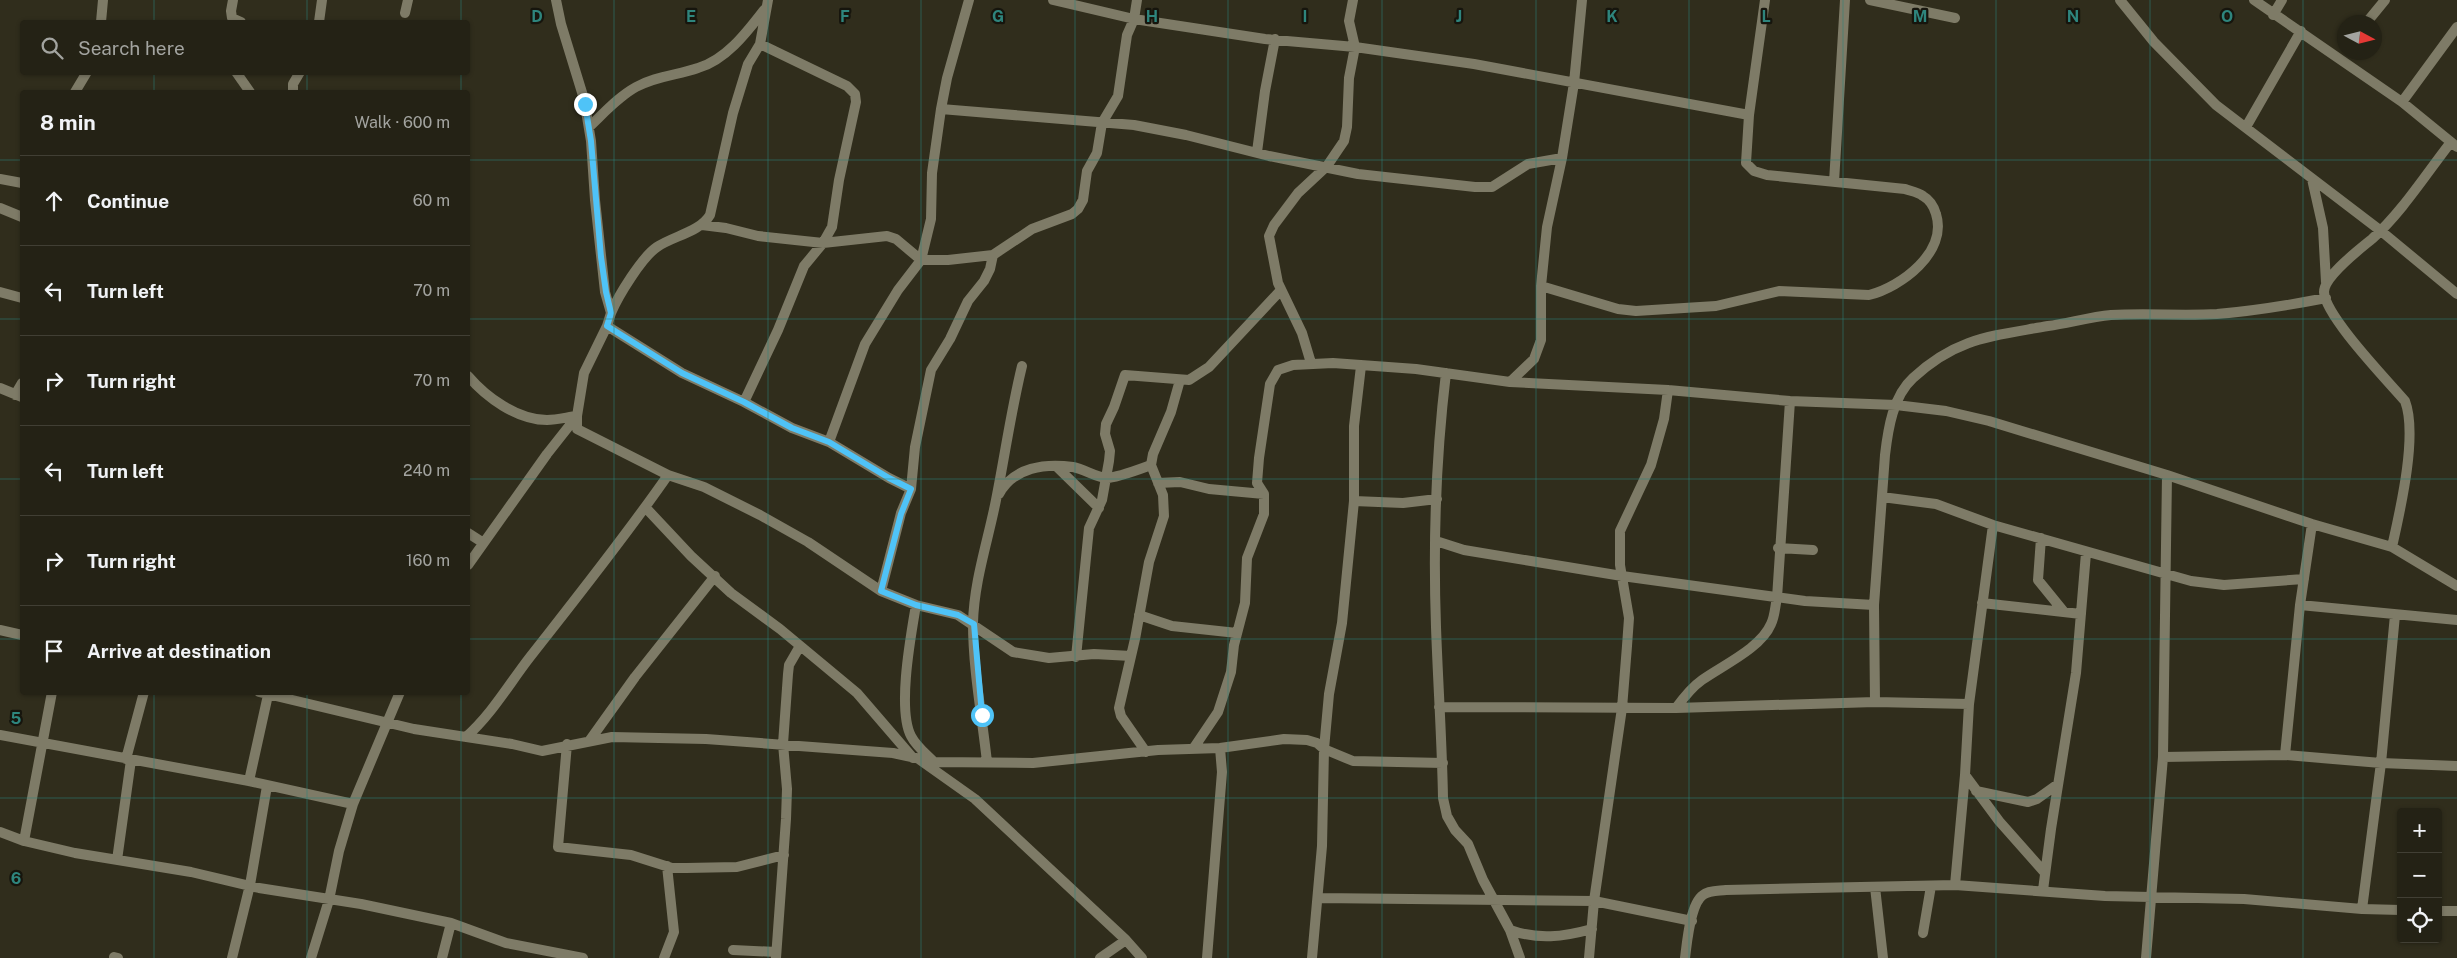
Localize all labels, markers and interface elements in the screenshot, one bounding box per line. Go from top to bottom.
text: D [531,7,543,26]
text: E [686,7,696,26]
text: F [840,7,850,26]
text: G [992,7,1004,26]
text: H [1146,7,1158,26]
text: I [1303,7,1307,26]
text: J [1456,7,1462,26]
text: K [1606,7,1618,26]
text: L [1761,7,1771,26]
text: M [1913,7,1927,26]
text: N [2067,7,2079,26]
text: O [2221,7,2233,26]
north arrow [2337,15,2382,60]
search box [20,20,470,75]
icon: search [38,34,66,62]
text: Search here [78,37,185,59]
route end [574,93,597,116]
text: 8 min [40,110,96,135]
text: Walk · 600 m [354,113,450,132]
icon: ahead [40,187,68,215]
text: Continue [87,190,169,212]
text: 60 m [413,191,450,210]
icon: left [40,277,68,305]
text: Turn left [87,280,164,302]
text: 70 m [413,281,450,300]
icon: right [40,367,68,395]
text: Turn right [87,370,176,392]
text: 70 m [413,371,450,390]
icon: left [40,457,68,485]
text: Turn left [87,460,164,482]
text: 240 m [403,461,450,480]
icon: right [40,547,68,575]
text: Turn right [87,550,176,572]
text: 160 m [406,551,450,570]
icon: arrive [40,637,68,665]
text: Arrive at destination [87,640,271,662]
route start [971,704,994,727]
text: 5 [11,709,22,728]
map controls [2397,808,2442,943]
button: + [2397,808,2442,853]
button: − [2397,853,2442,898]
text: 6 [11,869,21,888]
button: locate [2397,898,2442,943]

